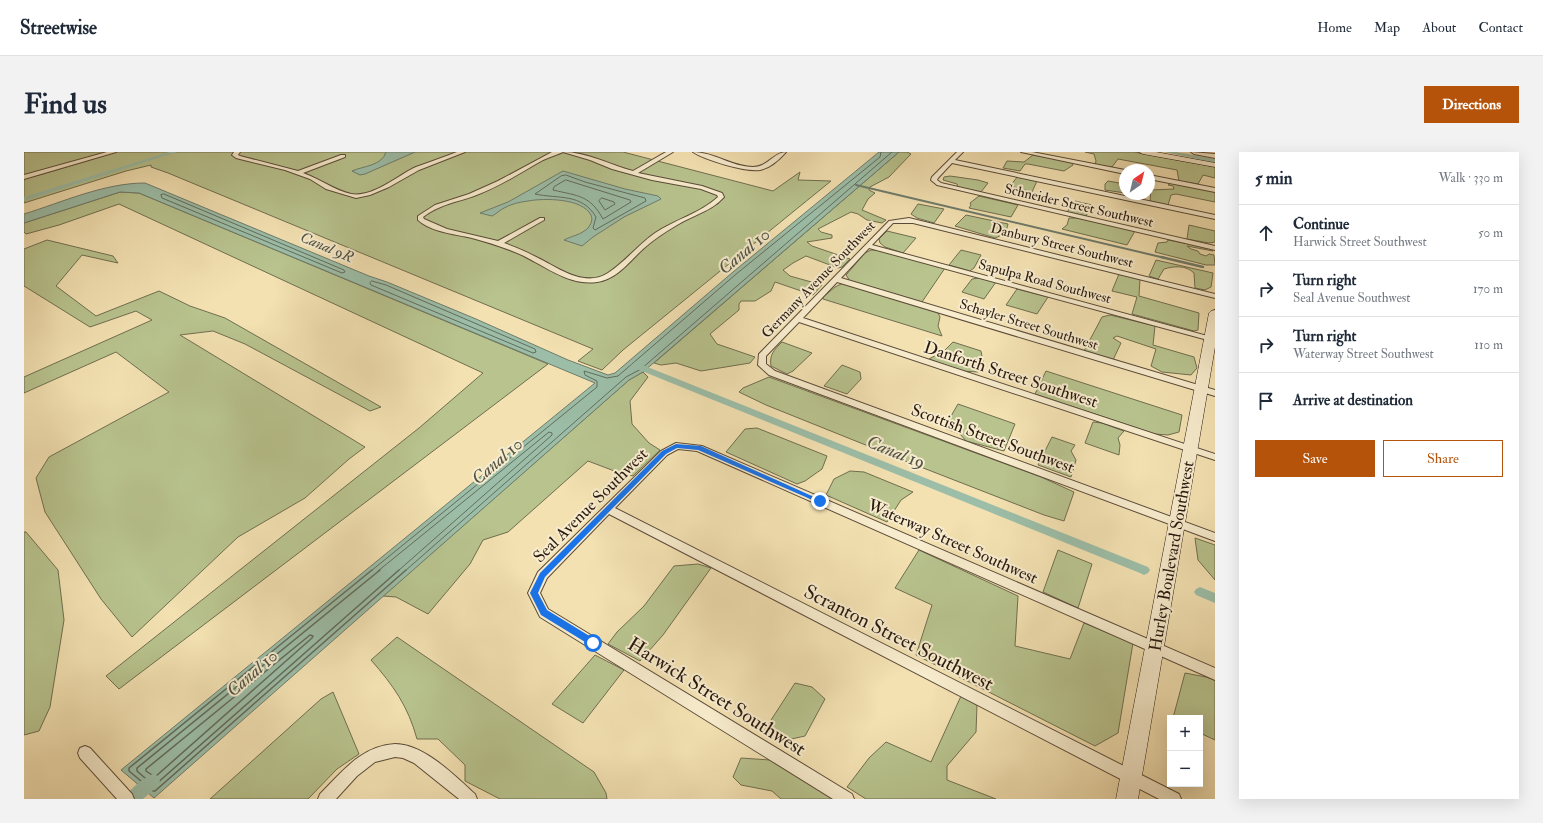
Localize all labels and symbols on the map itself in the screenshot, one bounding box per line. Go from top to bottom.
north arrow [1119,164,1155,200]
street label: Schneider Street Southwest [1003,180,1155,231]
street label: Germany Avenue Southwest [758,217,880,342]
street label: Danbury Street Southwest [988,220,1135,273]
water label: Canal 10 [714,223,775,280]
water label: Canal 9R [297,228,357,267]
street label: Sapulpa Road Southwest [976,256,1113,308]
street label: Schayler Street Southwest [957,295,1101,355]
street label: Danforth Street Southwest [921,336,1101,413]
street label: Scottish Street Southwest [908,399,1078,478]
water label: Canal 19 [863,430,928,475]
water label: Canal 10 [467,433,528,490]
street label: Seal Avenue Southwest [529,443,652,567]
street label: Hurley Boulevard Southwest [1144,459,1200,653]
route end [811,492,829,510]
street label: Waterway Street Southwest [863,494,1042,590]
street label: Scranton Street Southwest [800,579,998,696]
street label: Harwick Street Southwest [623,631,811,762]
route start [584,634,602,652]
water label: Canal 10 [222,645,283,702]

